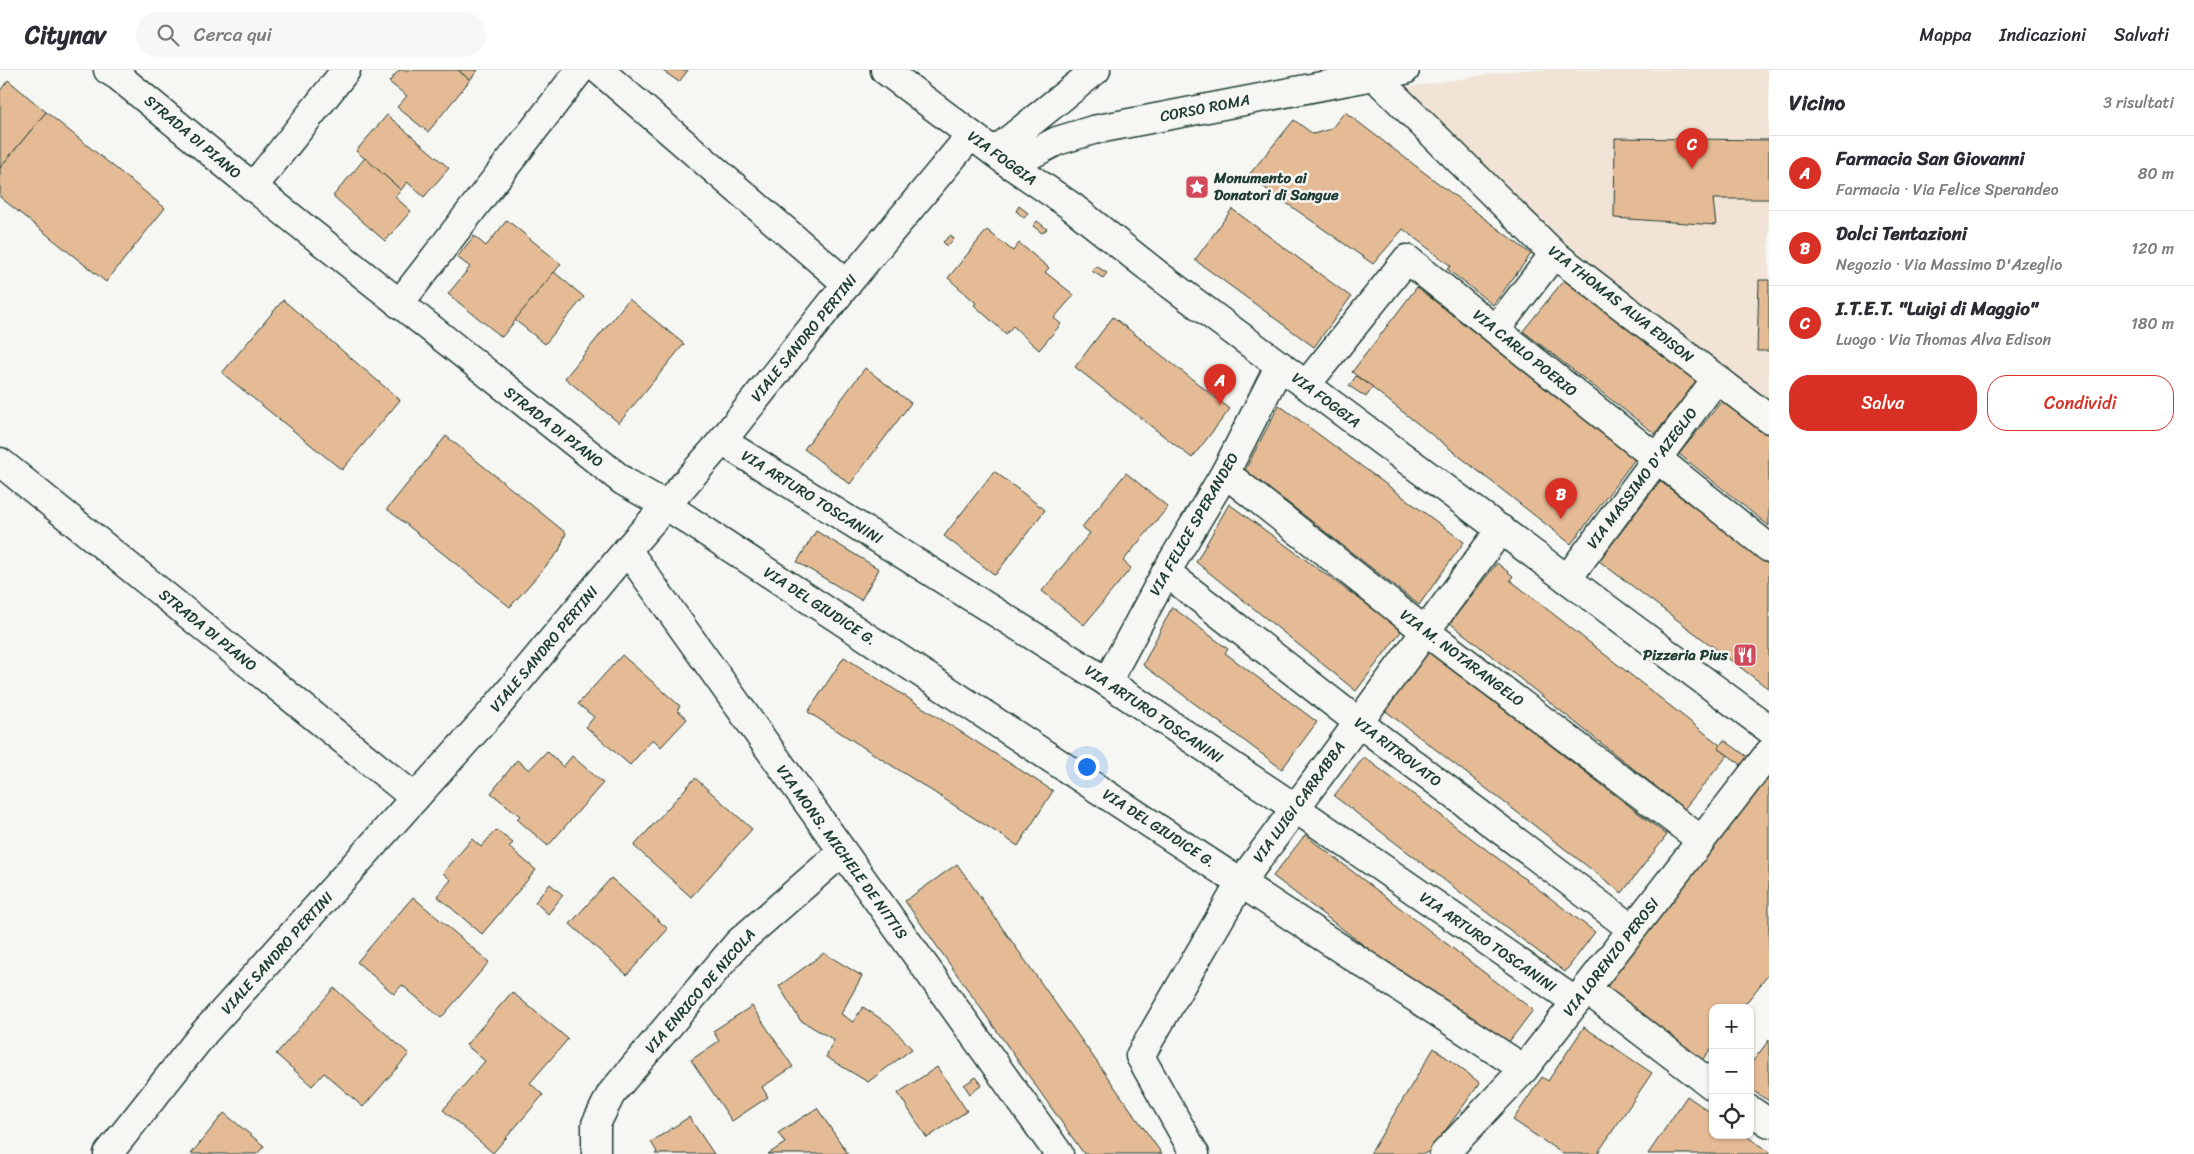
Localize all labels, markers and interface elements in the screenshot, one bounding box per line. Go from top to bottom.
search box [136,12,486,57]
text: Citynav [25,14,106,56]
text: Cerca qui [194,18,272,51]
text: Mappa [1919,19,1971,51]
text: Indicazioni [1999,19,2086,51]
text: Salvati [2114,19,2169,51]
icon: search [154,21,182,49]
text: Vicino [1789,84,1845,122]
street label: CORSO ROMA [1158,87,1252,129]
street label: STRADA DI PIANO [138,88,248,186]
text: 3 risultati [2103,88,2174,117]
street label: VIA FOGGIA [962,124,1042,192]
pin: C [1676,128,1708,169]
text: Farmacia San Giovanni [1836,142,2025,175]
text: A [1800,159,1810,188]
text: 80 m [2138,159,2174,188]
place label: Monumento ai Donatori di Sangue [1213,165,1339,208]
place icon: Monumento ai Donatori di Sangue [1184,174,1210,200]
text: Farmacia · Via Felice Sperandeo [1836,175,2059,204]
text: Dolci Tentazioni [1836,217,1967,250]
text: B [1800,234,1810,263]
text: 120 m [2131,234,2174,263]
street label: VIA THOMAS ALVA EDISON [1542,239,1700,370]
text: Negozio · Via Massimo D'Azeglio [1836,250,2062,279]
street label: VIALE SANDRO PERTINI [744,268,864,408]
text: I.T.E.T. "Luigi di Maggio" [1836,292,2038,325]
street label: VIA CARLO POERIO [1467,302,1583,404]
text: C [1800,309,1810,338]
text: 180 m [2131,309,2174,338]
text: Luogo · Via Thomas Alva Edison [1836,325,2051,354]
pin: A [1204,364,1236,405]
street label: VIA FOGGIA [1286,365,1366,435]
button: Salva [1789,375,1977,431]
button: Condividi [1987,375,2174,431]
street label: STRADA DI PIANO [498,380,610,474]
street label: VIA MASSIMO D'AZEGLIO [1580,401,1704,555]
street label: VIA ARTURO TOSCANINI [736,443,888,551]
street label: VIA FELICE SPERANDEO [1142,447,1246,601]
pin: B [1545,478,1577,519]
street label: VIA DEL GIUDICE G. [758,560,882,652]
street label: VIALE SANDRO PERTINI [483,580,605,718]
street label: STRADA DI PIANO [153,582,263,678]
street label: VIA M. NOTARANGELO [1394,602,1530,714]
place label: Pizzeria Pius [1643,642,1729,668]
restaurant icon: Pizzeria Pius [1732,642,1758,668]
street label: VIA ARTURO TOSCANINI [1079,658,1229,770]
street label: VIA RITROVATO [1349,710,1447,794]
street label: VIA LUIGI CARRABBA [1246,736,1352,868]
your location [1074,754,1100,780]
street label: VIA MONS. MICHELE DE NITTIS [769,759,915,945]
street label: VIA DEL GIUDICE G. [1097,782,1221,874]
street label: VIALE SANDRO PERTINI [214,885,340,1021]
street label: VIA ARTURO TOSCANINI [1414,885,1562,1000]
street label: VIA LORENZO PEROSI [1556,892,1666,1022]
street label: VIA ENRICO DE NICOLA [638,923,762,1059]
map controls [1709,1004,1754,1139]
button: + [1709,1004,1754,1049]
button: − [1709,1049,1754,1094]
button: locate [1709,1094,1754,1139]

